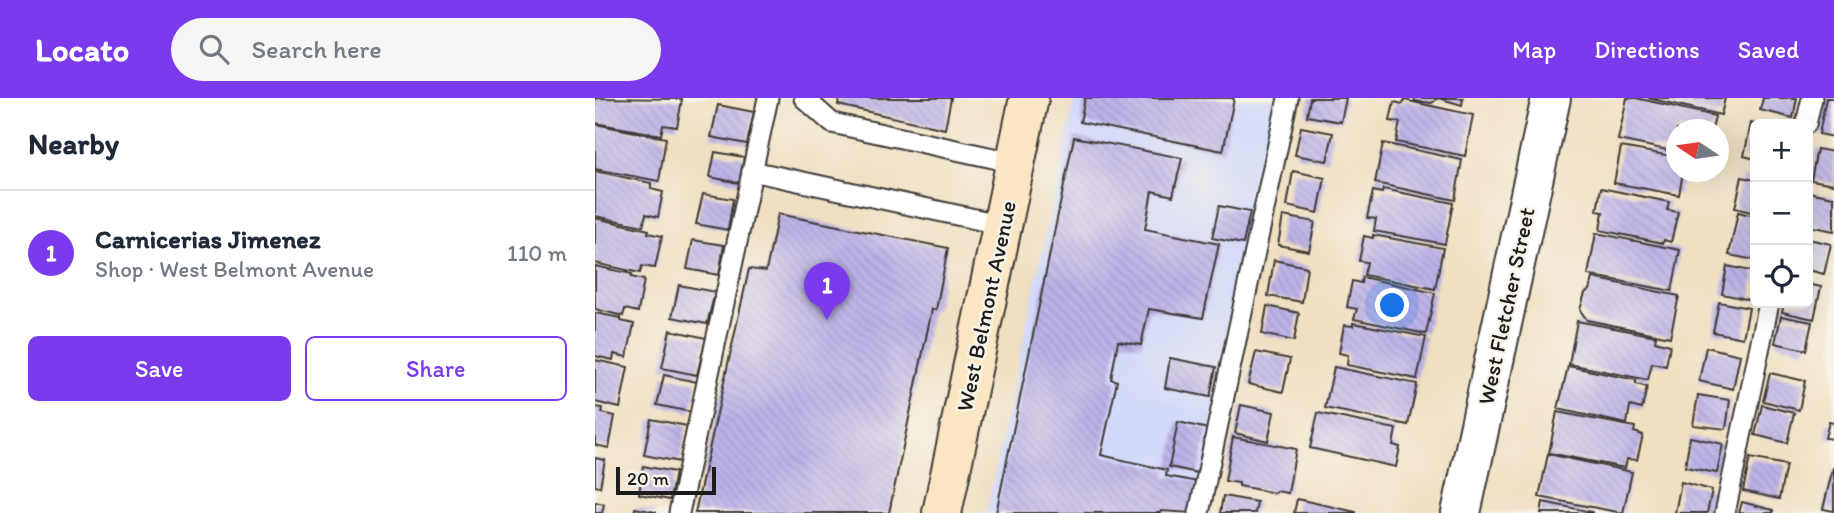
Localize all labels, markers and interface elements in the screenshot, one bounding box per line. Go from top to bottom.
search box [171,18,661,81]
text: Locato [35,30,129,69]
icon: search [195,30,233,68]
text: Search here [251,33,382,65]
text: Map [1512,35,1556,64]
text: Directions [1594,35,1700,64]
text: Saved [1738,35,1799,64]
north arrow [1666,119,1729,182]
map controls [1750,119,1813,308]
button: + [1750,119,1813,182]
text: Nearby [28,125,119,162]
button: − [1750,182,1813,245]
street label: West Belmont Avenue [950,198,1022,414]
street label: West Fletcher Street [1471,205,1541,407]
text: Carnicerias Jimenez [95,223,321,255]
text: 1 [46,239,56,267]
text: 110 m [507,239,567,267]
button: locate [1750,245,1813,308]
text: Shop · West Belmont Avenue [95,255,374,283]
pin: 1 [804,262,850,320]
your location [1375,288,1409,322]
button: Save [28,336,291,401]
button: Share [305,336,567,401]
scale bar [616,464,716,496]
text: 20 m [627,467,669,490]

